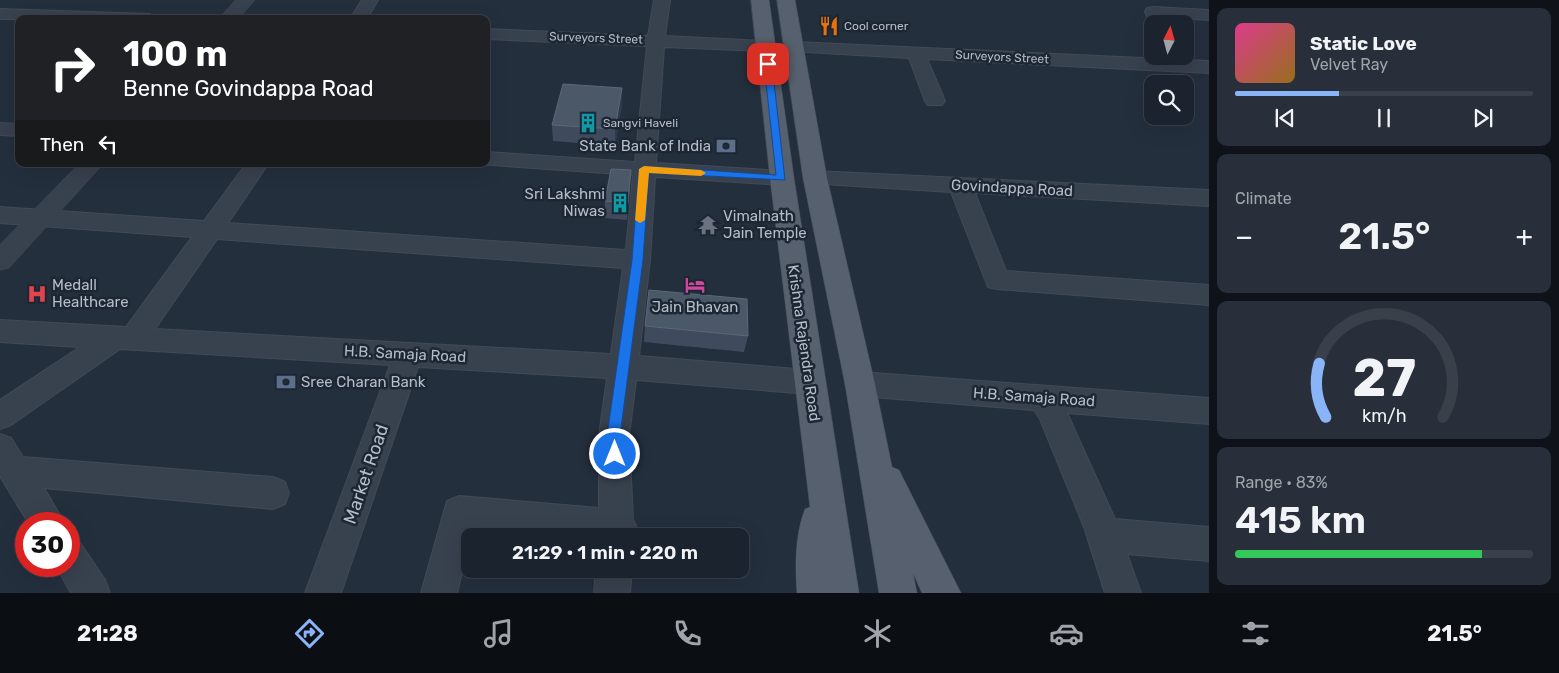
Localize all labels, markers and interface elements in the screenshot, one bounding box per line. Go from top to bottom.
restaurant icon: Cool corner [818,15,840,37]
north arrow [1144,15,1194,65]
map controls [1144,15,1194,125]
place label: Cool corner [844,19,909,33]
street label: Surveyors Street [549,29,643,47]
text: Static Love [1310,32,1417,55]
text: 100 m [123,33,228,75]
icon: right [40,35,105,100]
pin [747,43,789,85]
street label: Surveyors Street [955,48,1049,66]
icon: arrive [754,50,782,78]
text: Velvet Ray [1310,55,1388,74]
text: Benne Govindappa Road [123,75,374,102]
button: search [1144,75,1194,125]
icon: previous [1271,104,1299,132]
icon: pause [1370,104,1398,132]
icon: next [1469,104,1497,132]
building icon: Sangvi Haveli [577,112,599,134]
place label: Sangvi Haveli [603,116,678,130]
icon: left [94,130,122,158]
text: Then [40,133,84,156]
bank icon: State Bank of India [715,135,737,157]
place label: State Bank of India [579,137,711,155]
street label: Govindappa Road [951,176,1073,200]
place label: Sri Lakshmi Niwas [525,185,605,220]
text: Climate [1235,189,1292,208]
building icon: Sri Lakshmi Niwas [609,192,631,214]
place label: Vimalnath Jain Temple [723,207,807,242]
text: 21.5° [1338,213,1430,259]
temple icon: Vimalnath Jain Temple [697,214,719,236]
text: − [1235,220,1253,253]
text: + [1516,220,1533,253]
street label: Krishna Rajendra Road [784,264,824,422]
hotel icon: Jain Bhavan [684,274,706,296]
place label: Medall Healthcare [52,276,129,311]
hospital icon: Medall Healthcare [26,283,48,305]
place label: Jain Bhavan [652,298,738,316]
street label: H.B. Samaja Road [343,342,467,366]
text: 27 [1352,347,1416,409]
bank icon: Sree Charan Bank [275,371,297,393]
place label: Sree Charan Bank [301,373,426,391]
street label: H.B. Samaja Road [972,384,1096,410]
text: km/h [1362,405,1406,426]
street label: Market Road [339,421,393,527]
position arrow [588,427,640,479]
text: Range · 83% [1235,473,1328,492]
text: 415 km [1235,497,1366,543]
speed limit sign: 30 [15,512,80,577]
text: 21:29 · 1 min · 220 m [512,541,698,564]
icon: directions [292,616,327,651]
icon: music [481,616,516,651]
icon: phone [670,616,705,651]
icon: climate [860,616,895,651]
icon: car [1049,616,1084,651]
icon: filters [1238,616,1273,651]
text: 21:28 [77,620,138,647]
text: 21.5° [1427,620,1482,647]

